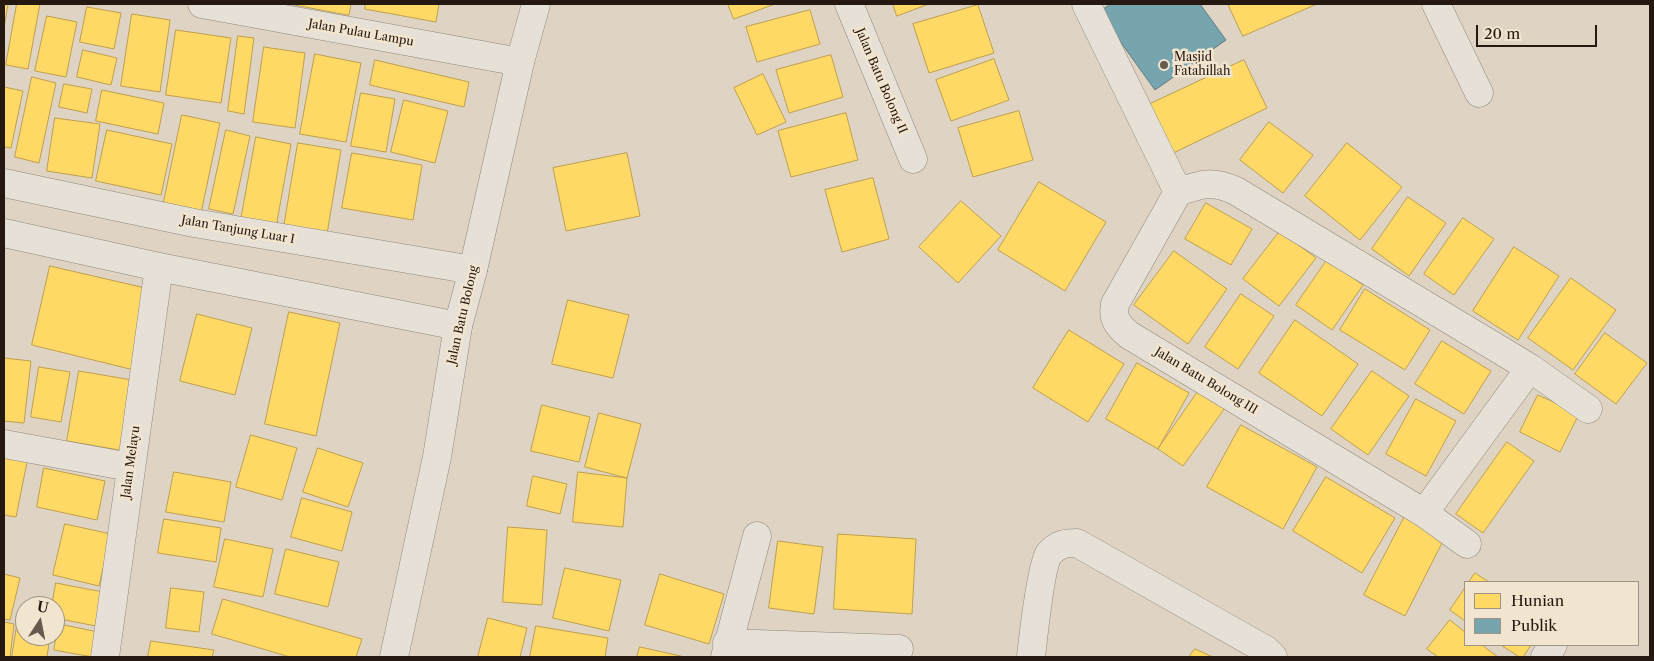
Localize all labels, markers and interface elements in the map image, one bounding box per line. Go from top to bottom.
scale bar [1479,15,1600,47]
street label: Jalan Pulau Lampu [307,17,415,49]
text: 20 m [1484,24,1520,43]
street label: Jalan Batu Bolong II [852,26,910,136]
place label: Masjid Fatahillah [1174,51,1230,79]
marker: Masjid Fatahillah [1158,59,1170,71]
street label: Jalan Tanjung Luar I [180,213,296,247]
street label: Jalan Batu Bolong [445,264,481,366]
street label: Jalan Batu Bolong III [1152,344,1260,418]
street label: Jalan Melayu [119,425,143,499]
legend [1464,581,1639,646]
text: Hunian [1511,591,1564,610]
north arrow [15,596,65,646]
text: U [35,597,50,617]
text: Publik [1511,616,1557,635]

